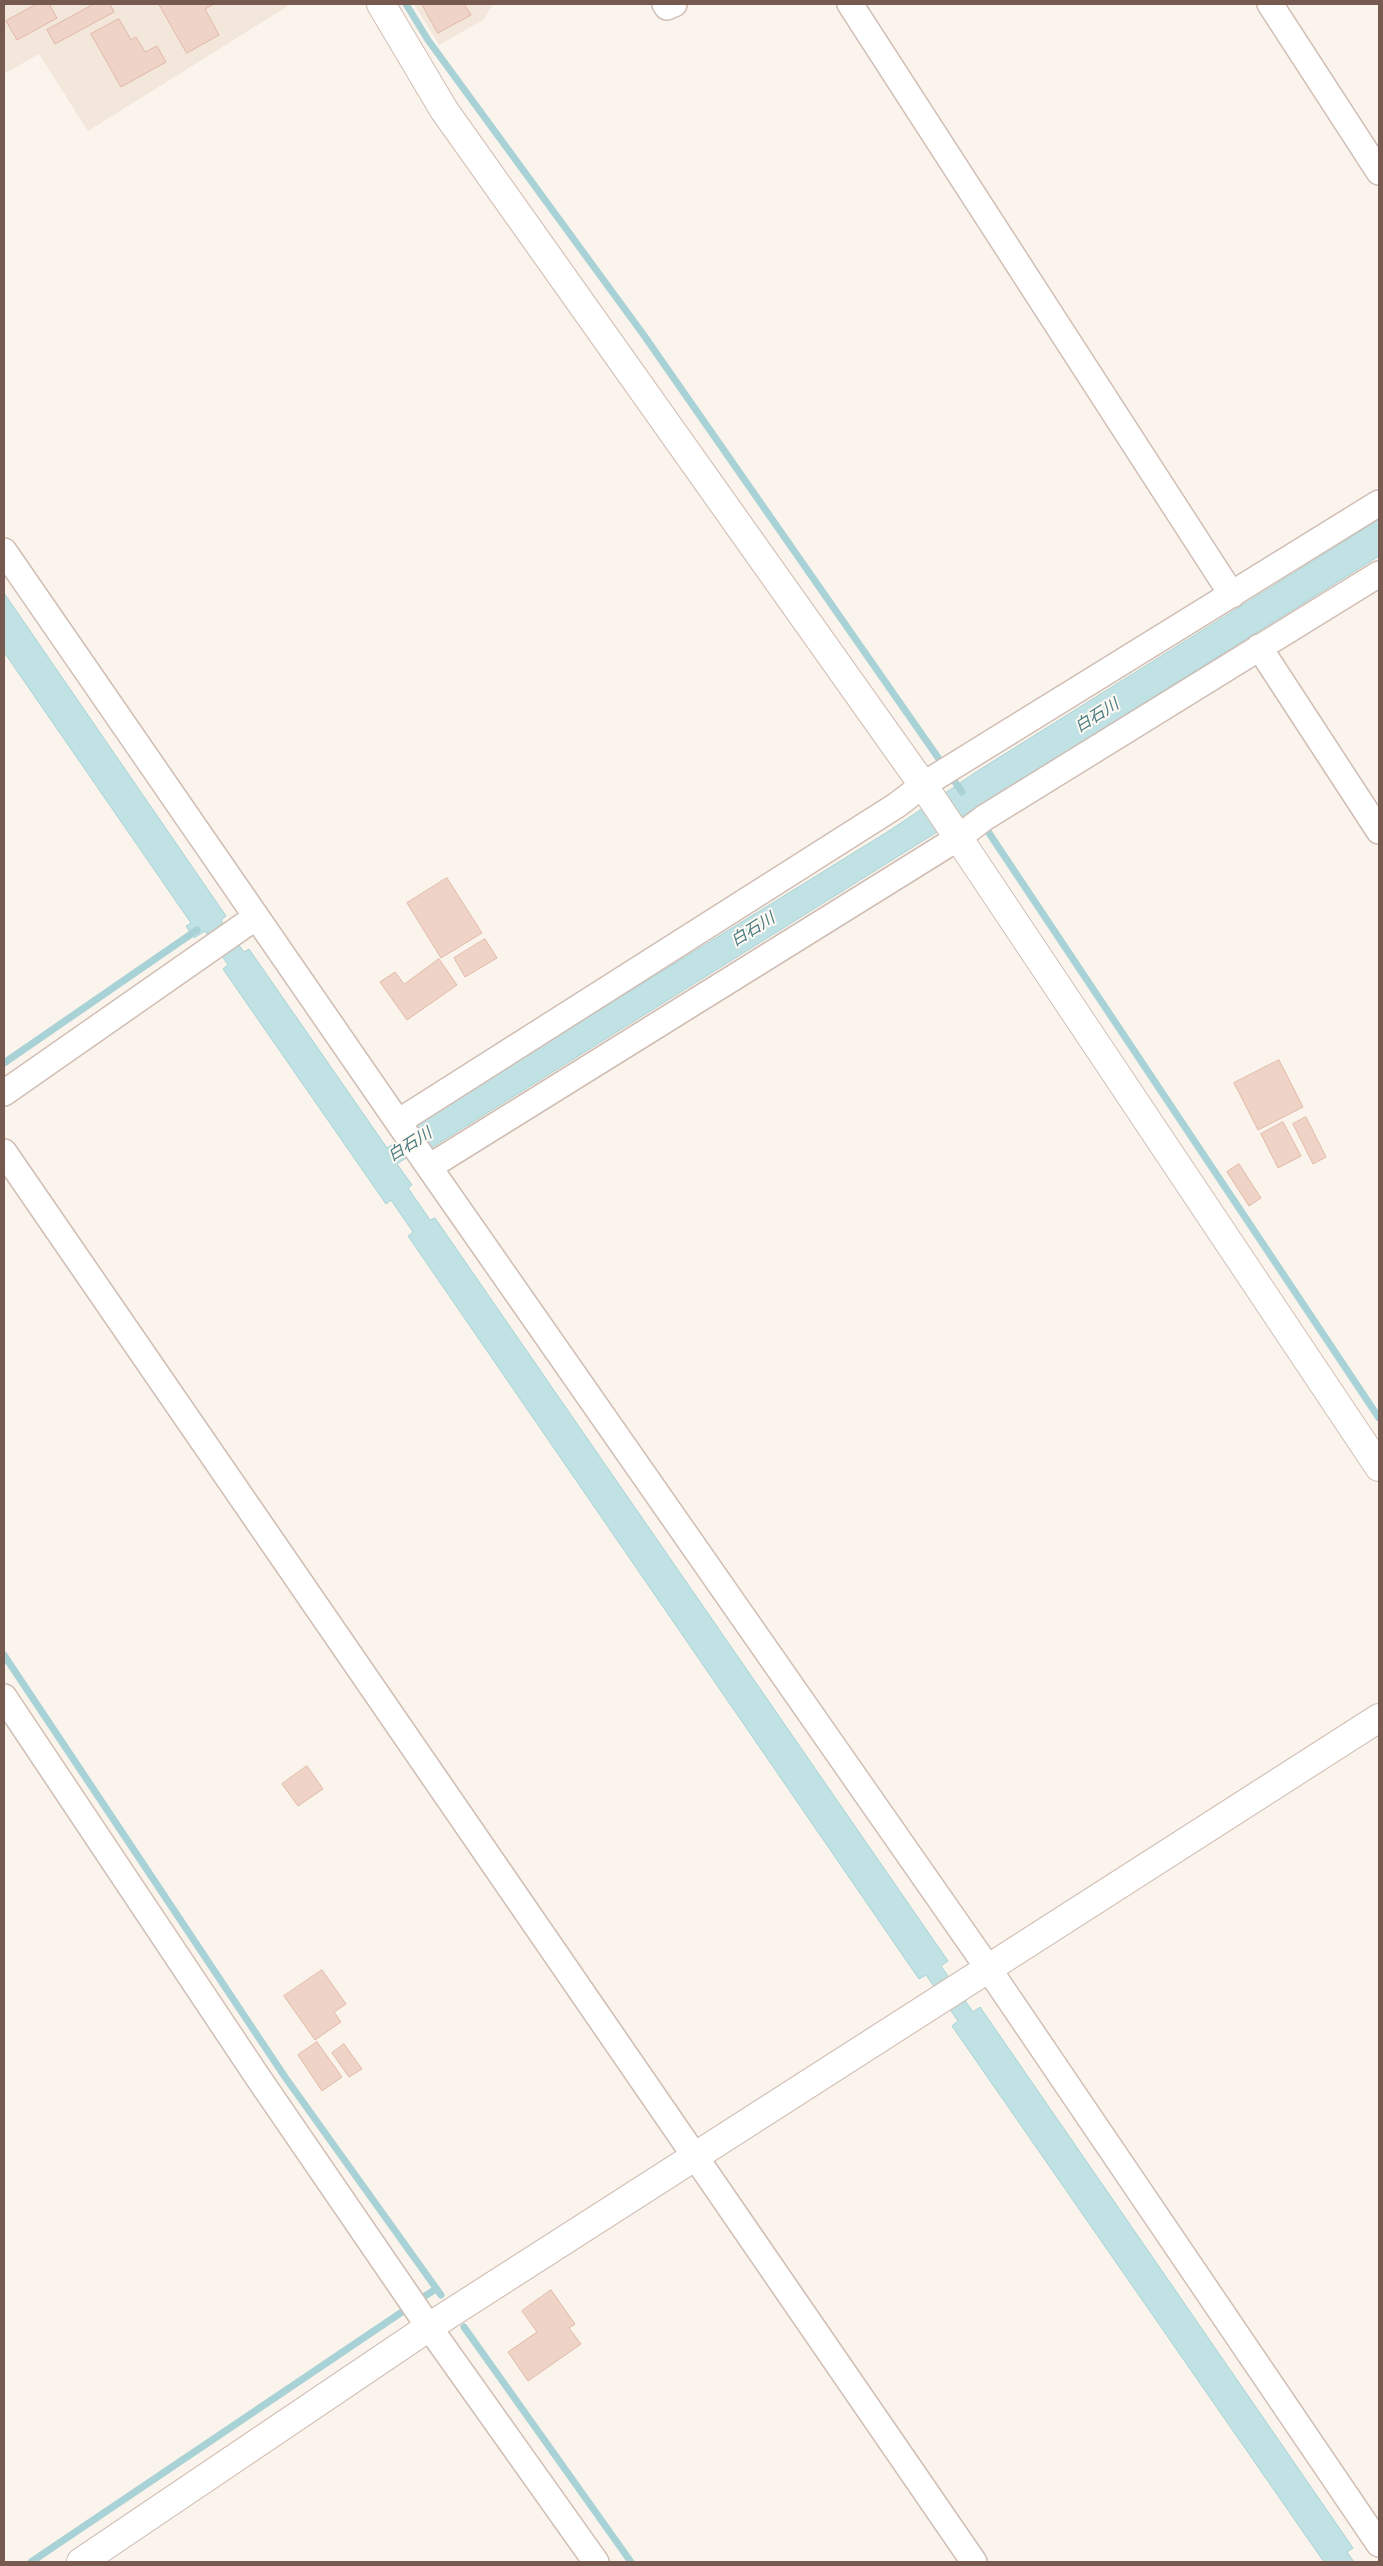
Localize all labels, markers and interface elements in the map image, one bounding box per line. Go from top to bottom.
water label: 白石川 [1072,695,1122,737]
water label: 白石川 [728,909,778,951]
water label: 白石川 [385,1124,435,1166]

